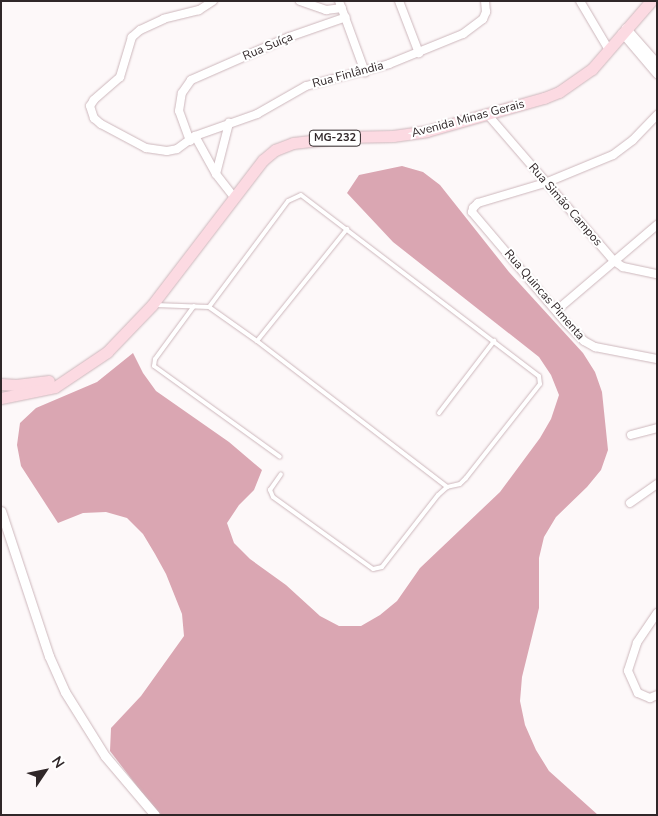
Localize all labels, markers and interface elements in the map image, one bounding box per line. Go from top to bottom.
street label: Rua Suíça [241,30,295,64]
street label: Rua Finlândia [311,59,385,91]
street label: Avenida Minas Gerais [410,97,526,141]
road number: MG-232 [309,130,361,146]
street label: Rua Simão Campos [525,161,605,249]
street label: Rua Quincas Pimenta [501,247,587,343]
north arrow [20,746,70,796]
text: N [47,753,69,772]

